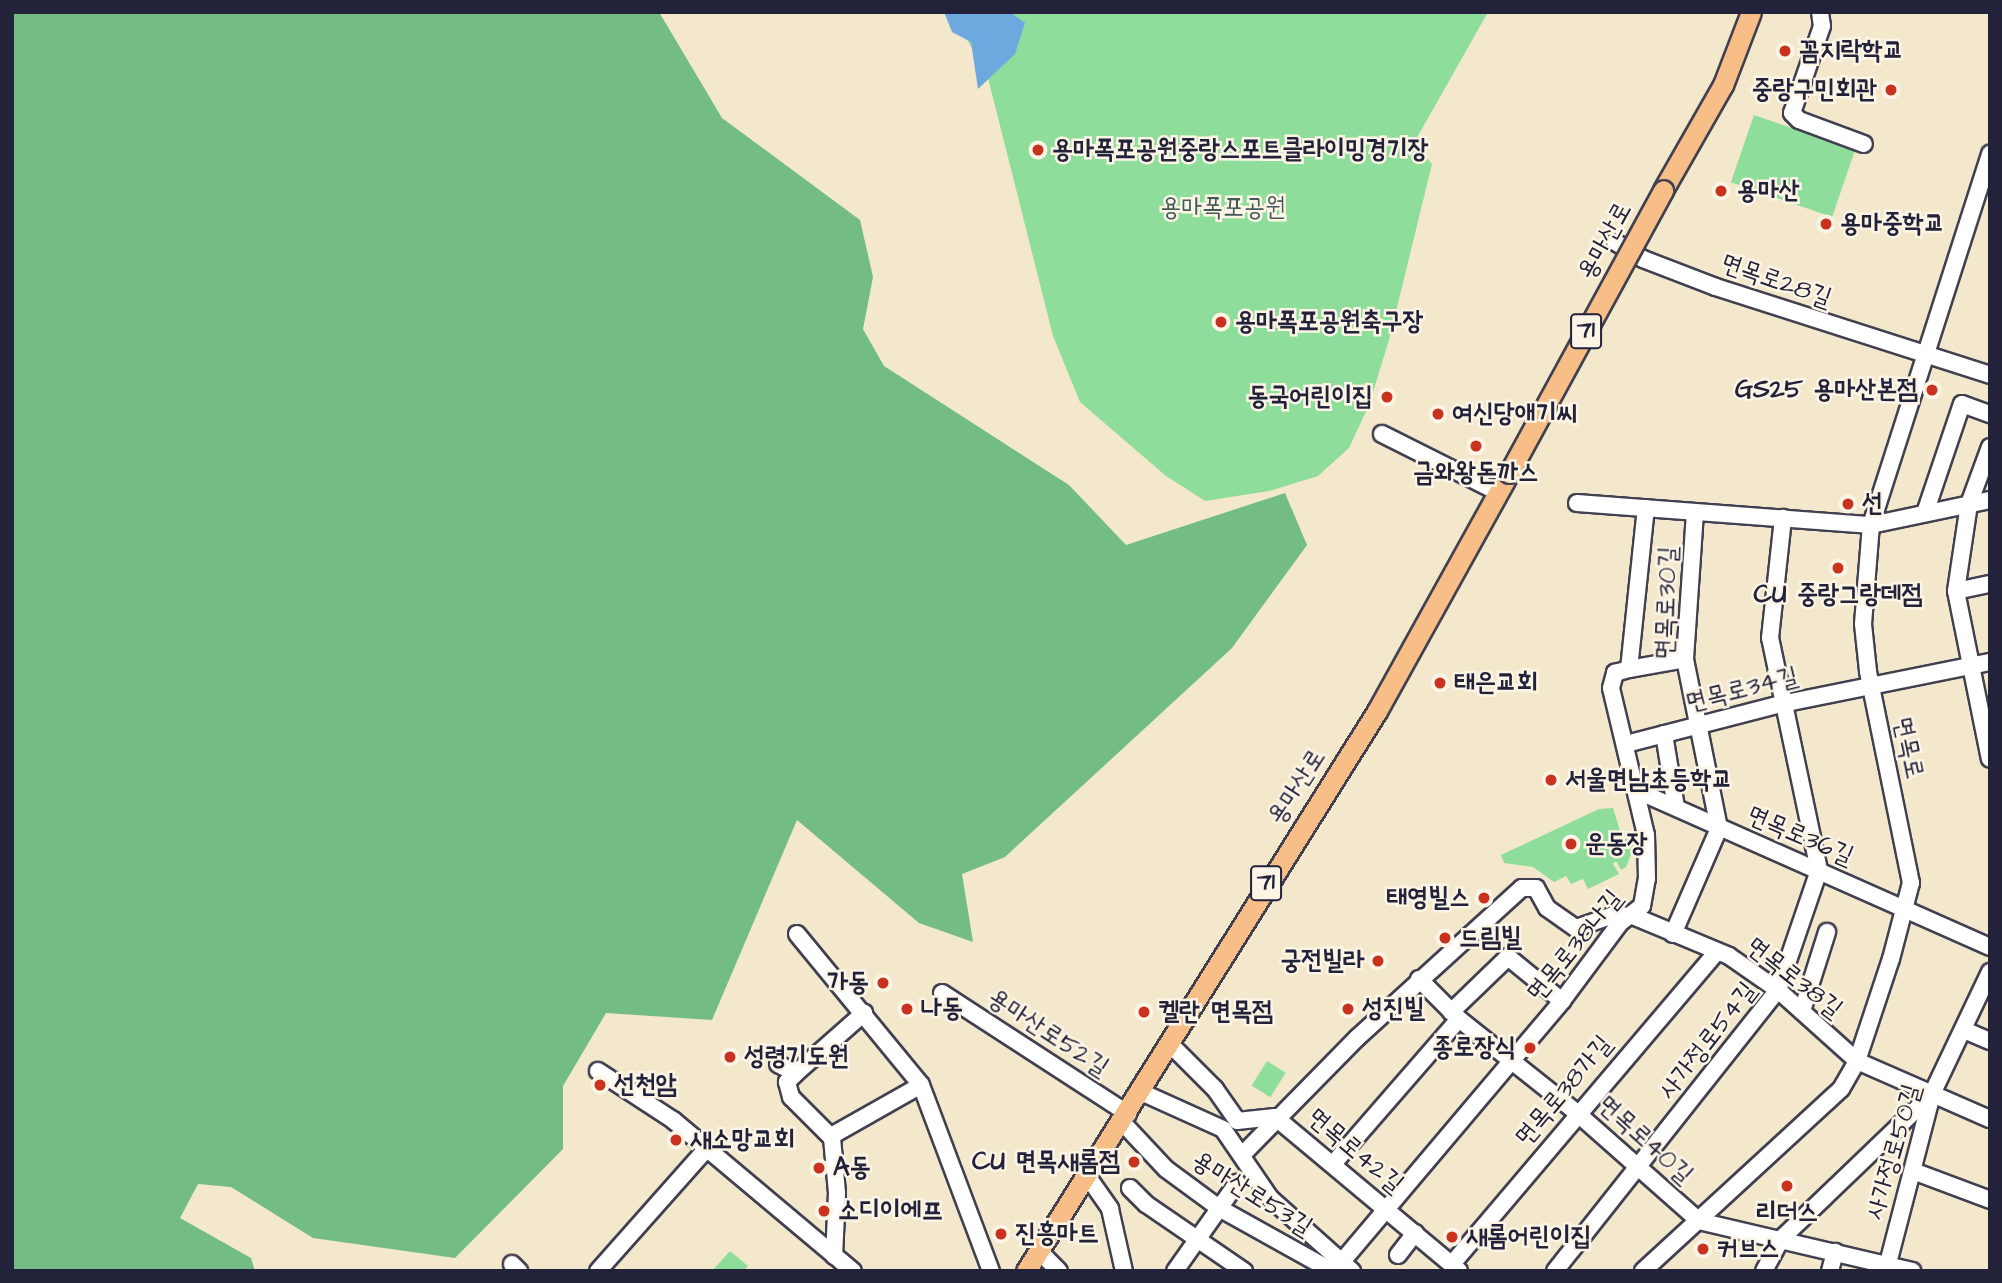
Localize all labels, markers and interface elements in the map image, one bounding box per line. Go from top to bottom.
place label: 꼼지락학교 [1799,35,1904,67]
marker: 꼼지락학교 [1777,43,1793,59]
place label: 중랑구민회관 [1751,74,1877,106]
marker: 중랑구민회관 [1883,82,1899,98]
place label: 용마폭포공원중랑스포트클라이밍경기장 [1052,134,1429,166]
marker: 용마폭포공원중랑스포트클라이밍경기장 [1030,142,1046,158]
place label: 용마산 [1737,175,1800,207]
marker: 용마산 [1711,181,1731,201]
park label: 용마폭포공원 [1160,192,1286,224]
street label: 용마산로 [1571,197,1639,285]
place label: 용마중학교 [1840,208,1945,240]
marker: 용마중학교 [1818,216,1834,232]
street label: 면목로28길 [1716,247,1836,315]
place label: 용마폭포공원축구장 [1235,306,1423,338]
road number: 71 [1568,310,1604,352]
marker: 용마폭포공원축구장 [1213,314,1229,330]
place label: GS25 용마산본점 [1735,374,1918,406]
place label: 동국어린이집 [1247,381,1373,413]
marker: GS25 용마산본점 [1924,382,1940,398]
marker: 동국어린이집 [1379,389,1395,405]
place label: 여신당애기씨 [1452,398,1578,430]
marker: 여신당애기씨 [1430,406,1446,422]
marker: 금와왕돈까스 [1468,438,1484,454]
place label: 금와왕돈까스 [1413,457,1539,489]
place label: 선 [1862,488,1883,520]
marker: 선 [1840,496,1856,512]
street label: 면목로30길 [1649,546,1685,660]
marker: CU 중랑그랑데점 [1830,560,1846,576]
place label: CU 중랑그랑데점 [1754,579,1922,611]
street label: 면목로34길 [1683,661,1801,719]
place label: 태은교회 [1454,667,1538,699]
marker: 태은교회 [1432,675,1448,691]
street label: 면목로 [1886,714,1930,782]
street label: 용마산로 [1261,743,1333,831]
place label: 서울면남초등학교 [1565,764,1732,796]
marker: 서울면남초등학교 [1543,772,1559,788]
street label: 면목로36길 [1742,800,1858,872]
place label: 운동장 [1585,828,1648,860]
marker: 운동장 [1563,836,1579,852]
road number: 71 [1248,862,1284,903]
place label: 태영빌스 [1386,882,1470,914]
street label: 면목로38나길 [1520,884,1630,1008]
marker: 태영빌스 [1476,890,1492,906]
place label: 드림빌 [1459,922,1522,954]
marker: 드림빌 [1437,930,1453,946]
street label: 면목로38길 [1740,931,1848,1025]
place label: 궁전빌라 [1280,945,1364,977]
marker: 궁전빌라 [1370,953,1386,969]
place label: 가동 [827,967,869,999]
marker: 가동 [875,975,891,991]
street label: 사가정로54길 [1652,976,1764,1106]
street label: 용마산로52길 [982,982,1114,1084]
place label: 나동 [921,993,963,1025]
place label: 성진빌 [1362,993,1425,1025]
place label: 켈란 면목점 [1158,996,1273,1028]
marker: 나동 [899,1001,915,1017]
marker: 성진빌 [1340,1001,1356,1017]
marker: 켈란 면목점 [1136,1004,1152,1020]
street label: 면목로38가길 [1509,1029,1619,1153]
place label: 종로장식 [1432,1032,1516,1064]
marker: 종로장식 [1522,1040,1538,1056]
place label: 성령기도원 [744,1041,849,1073]
marker: 성령기도원 [722,1049,738,1065]
place label: 선천암 [614,1069,677,1101]
marker: 선천암 [592,1077,608,1093]
street label: 사가정로50길 [1860,1081,1928,1223]
street label: 면목로40길 [1591,1089,1699,1191]
street label: 면목로42길 [1300,1102,1410,1200]
place label: 새소망교회 [690,1124,795,1156]
marker: 새소망교회 [668,1132,684,1148]
street label: 용마산로53길 [1186,1145,1318,1243]
place label: CU 면목새롬점 [972,1146,1120,1178]
place label: A동 [833,1152,871,1184]
marker: CU 면목새롬점 [1126,1154,1142,1170]
marker: A동 [811,1160,827,1176]
marker: 리더스 [1779,1178,1795,1194]
place label: 소디이에프 [838,1195,943,1227]
place label: 리더스 [1756,1197,1818,1229]
marker: 소디이에프 [816,1203,832,1219]
place label: 진흥마트 [1015,1218,1099,1250]
place label: 새롬어린이집 [1466,1221,1592,1253]
marker: 진흥마트 [993,1226,1009,1242]
marker: 새롬어린이집 [1444,1229,1460,1245]
place label: 커브스 [1717,1233,1780,1265]
marker: 커브스 [1695,1241,1711,1257]

